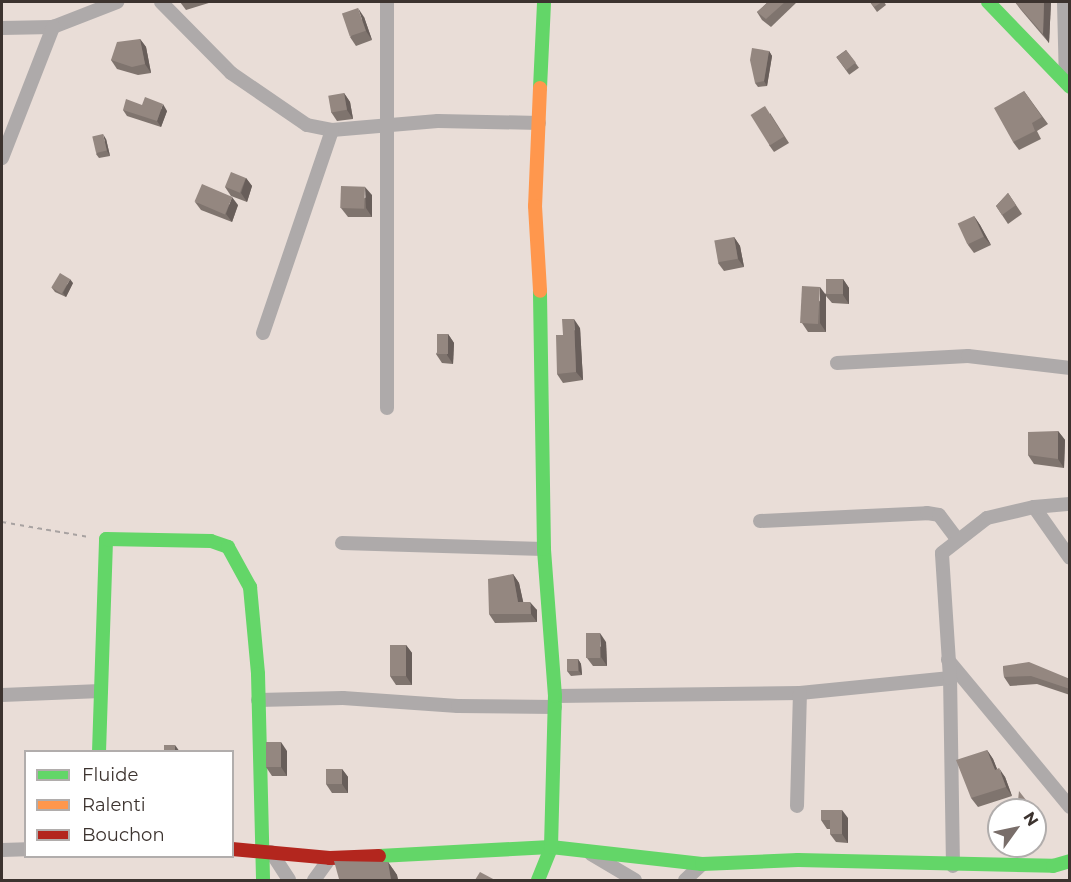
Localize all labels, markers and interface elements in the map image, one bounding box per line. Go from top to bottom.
legend [24,750,234,858]
text: Fluide [82,764,138,786]
text: Ralenti [82,794,146,816]
north arrow [987,798,1047,858]
text: N [1019,808,1042,830]
text: Bouchon [82,824,165,846]

